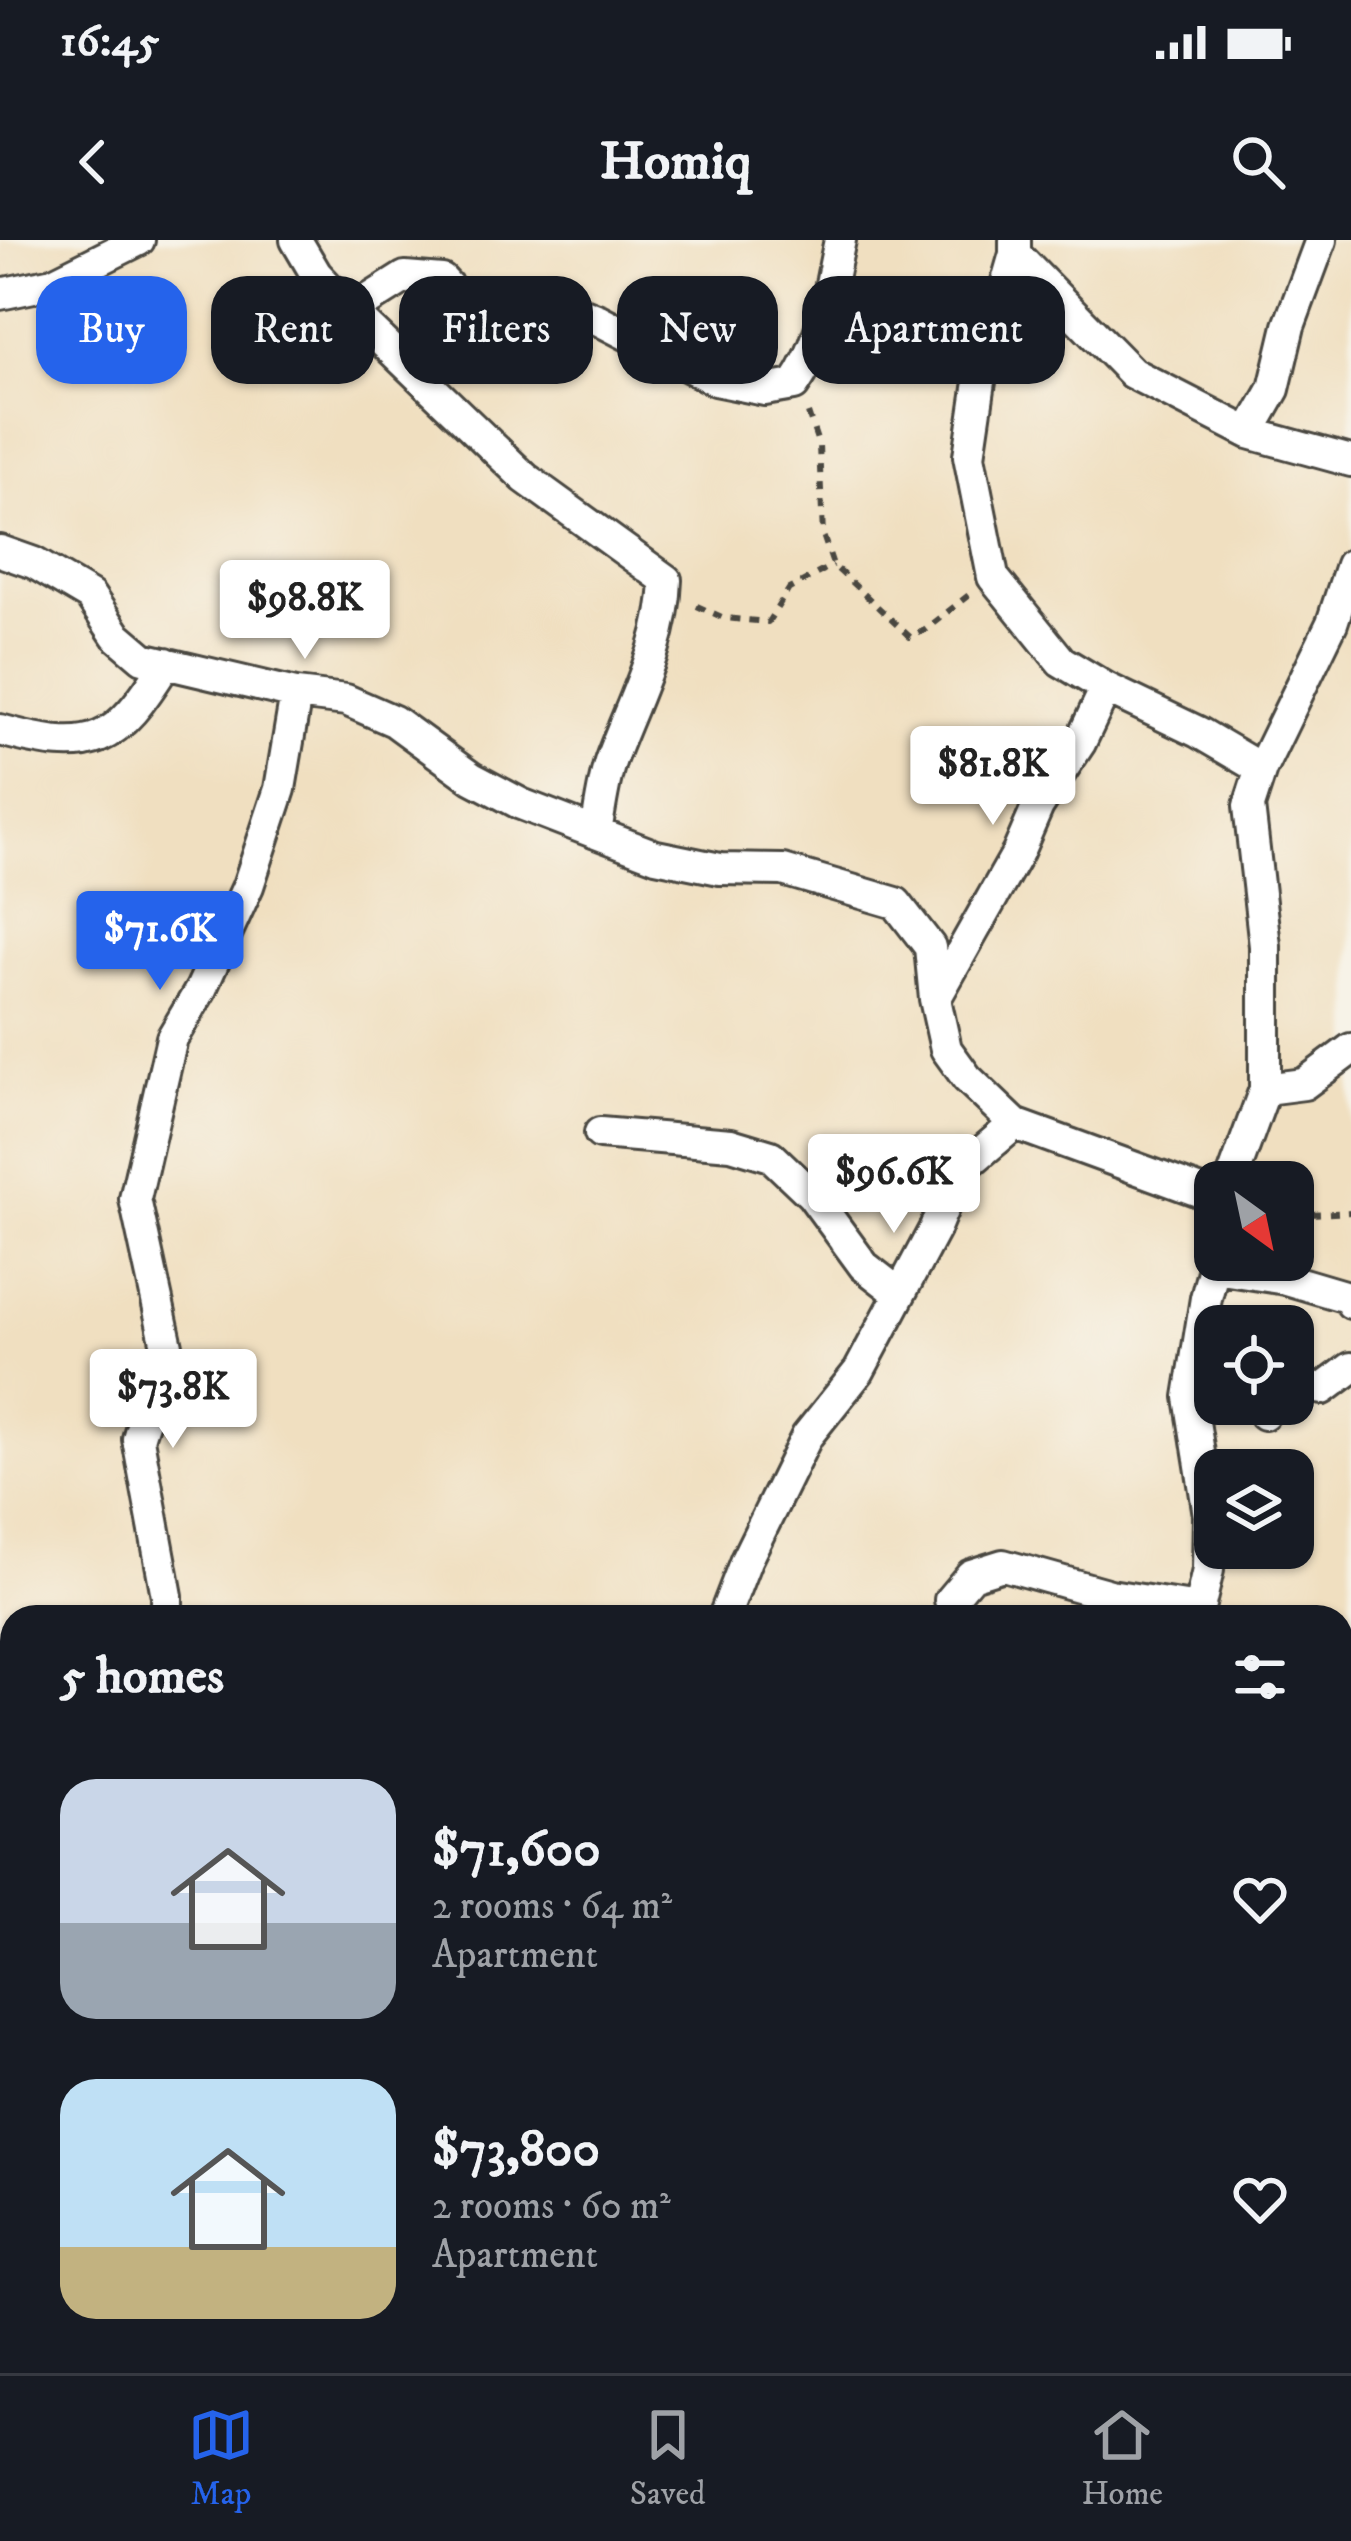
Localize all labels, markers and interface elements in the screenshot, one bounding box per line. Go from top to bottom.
text: 16:45 [60,14,160,70]
icon: back [60,129,126,195]
text: Homiq [600,129,751,196]
icon: search [1225,129,1291,195]
chip: Buy [36,276,187,384]
chip: Rent [211,276,375,384]
chip: Filters [399,276,593,384]
chip: New [617,276,778,384]
chip: Apartment [802,276,1065,384]
pin: $98.8K [207,560,403,662]
text: $98.8K [247,574,363,623]
pin: $81.8K [895,726,1091,828]
text: $81.8K [937,740,1049,789]
pin: $71.6K [62,891,258,993]
text: $71.6K [103,905,217,954]
pin: $96.6K [796,1134,992,1236]
text: $96.6K [835,1148,953,1197]
north arrow [1194,1161,1314,1281]
map controls [1194,1161,1314,1569]
button: locate [1194,1305,1314,1425]
pin: $73.8K [75,1349,271,1451]
text: $73.8K [117,1363,229,1412]
button: layers [1194,1449,1314,1569]
icon: filters [1227,1644,1293,1710]
text: 5 homes [60,1645,224,1709]
text: $71,600 [432,1818,601,1882]
icon: home [156,1827,300,1971]
icon: heart [1227,1866,1293,1932]
text: 2 rooms · 64 m² [432,1882,672,1931]
text: Apartment [432,1931,598,1980]
text: $73,800 [432,2118,600,2182]
icon: home [156,2127,300,2271]
icon: heart [1227,2166,1293,2232]
text: 2 rooms · 60 m² [432,2182,671,2231]
text: Apartment [432,2231,598,2280]
tab: Map [188,2402,254,2515]
tab: Saved [630,2402,706,2515]
tab: Home [1081,2402,1163,2515]

